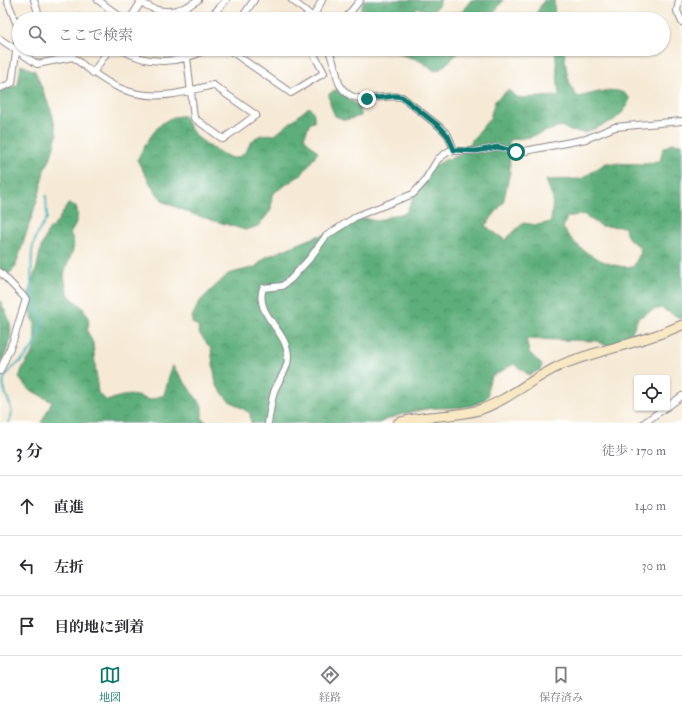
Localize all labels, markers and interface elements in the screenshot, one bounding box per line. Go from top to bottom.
search box [12,12,670,56]
icon: search [26,23,48,45]
text: ここで検索 [58,26,133,45]
route end [358,90,376,108]
route start [507,143,525,161]
map controls [634,375,670,411]
button: locate [634,375,670,411]
text: 3 分 [16,441,43,462]
text: 徒歩 · 170 m [602,443,666,459]
icon: ahead [16,495,38,517]
text: 直進 [54,498,84,517]
text: 140 m [635,498,666,514]
icon: left [16,555,38,577]
text: 左折 [54,558,84,577]
text: 30 m [642,558,666,574]
icon: arrive [16,615,38,637]
text: 目的地に到着 [54,618,144,637]
tab: 地図 [99,664,121,704]
tab: 経路 [319,664,341,704]
tab: 保存済み [539,664,583,704]

